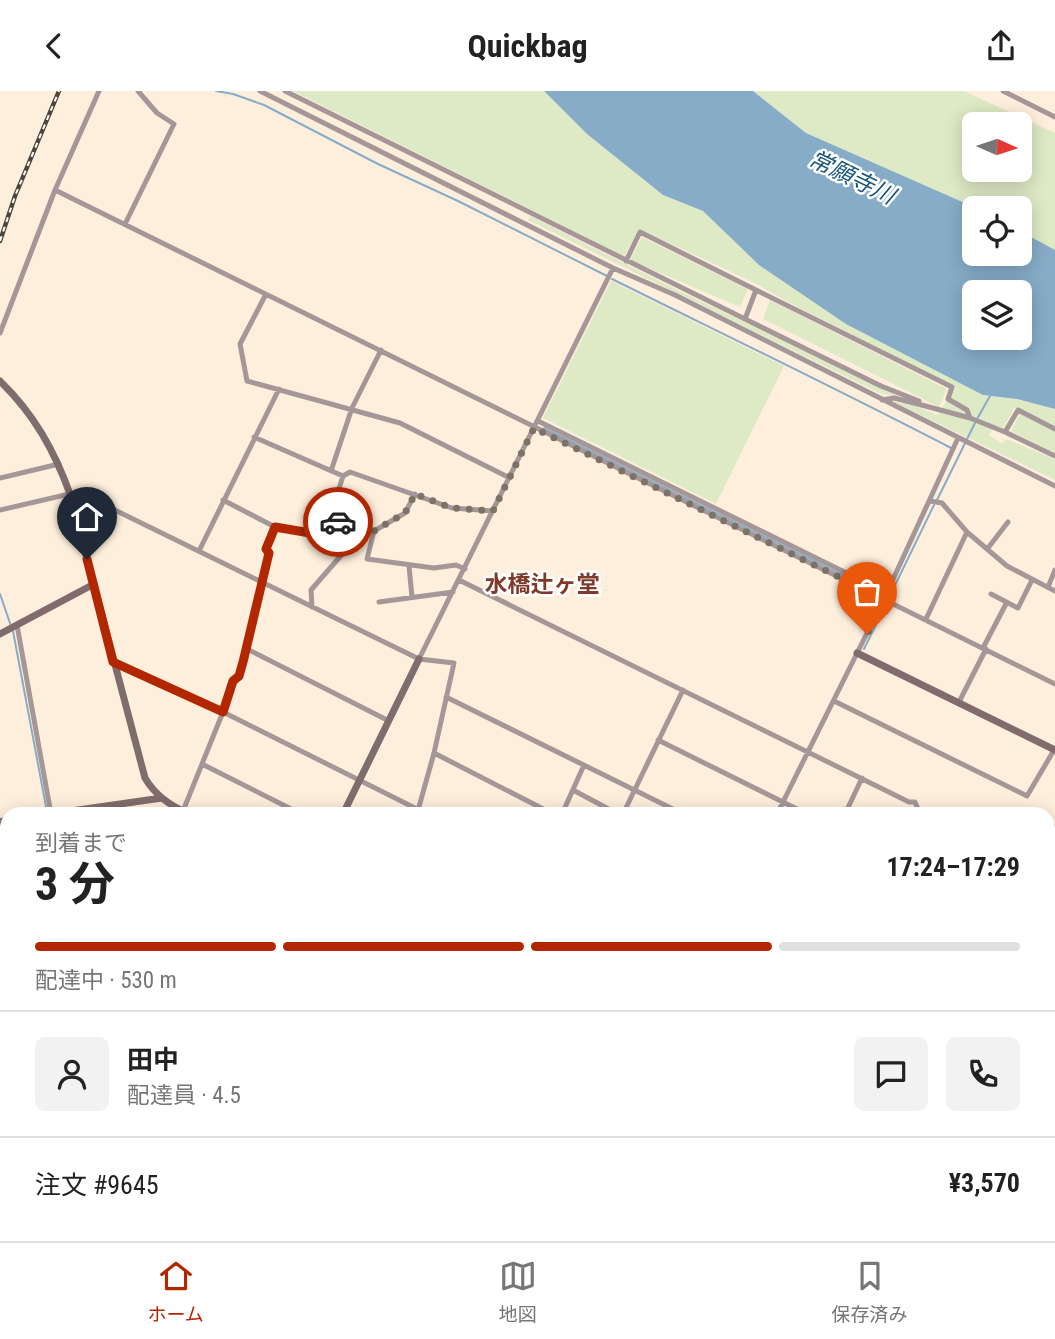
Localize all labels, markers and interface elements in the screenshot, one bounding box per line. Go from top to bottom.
icon: back [35,27,73,65]
text: Quickbag [467,27,588,65]
icon: share [982,27,1020,65]
north arrow [962,112,1032,182]
map controls [962,112,1032,350]
water label: 常願寺川 [805,145,902,211]
button: locate [962,196,1032,266]
button: layers [962,280,1032,350]
pin [57,487,117,559]
courier [303,487,373,557]
icon: home [68,498,106,536]
icon: car [319,503,357,541]
pin [837,562,897,634]
district label: 水橋辻ヶ堂 [485,571,600,598]
icon: bag [848,573,886,611]
text: 到着まで [35,830,127,857]
text: 17:24–17:29 [886,852,1020,882]
text: 3 分 [35,857,115,911]
text: 配達中 · 530 m [35,967,177,994]
button: person [35,1037,109,1111]
button: chat [854,1037,928,1111]
button: phone [946,1037,1020,1111]
text: 田中 [127,1045,179,1075]
text: 配達員 · 4.5 [127,1082,241,1109]
text: ¥3,570 [949,1168,1020,1198]
text: 注文 #9645 [35,1170,159,1200]
tab: ホーム [147,1257,204,1326]
tab: 地図 [499,1257,537,1326]
tab: 保存済み [832,1257,908,1326]

